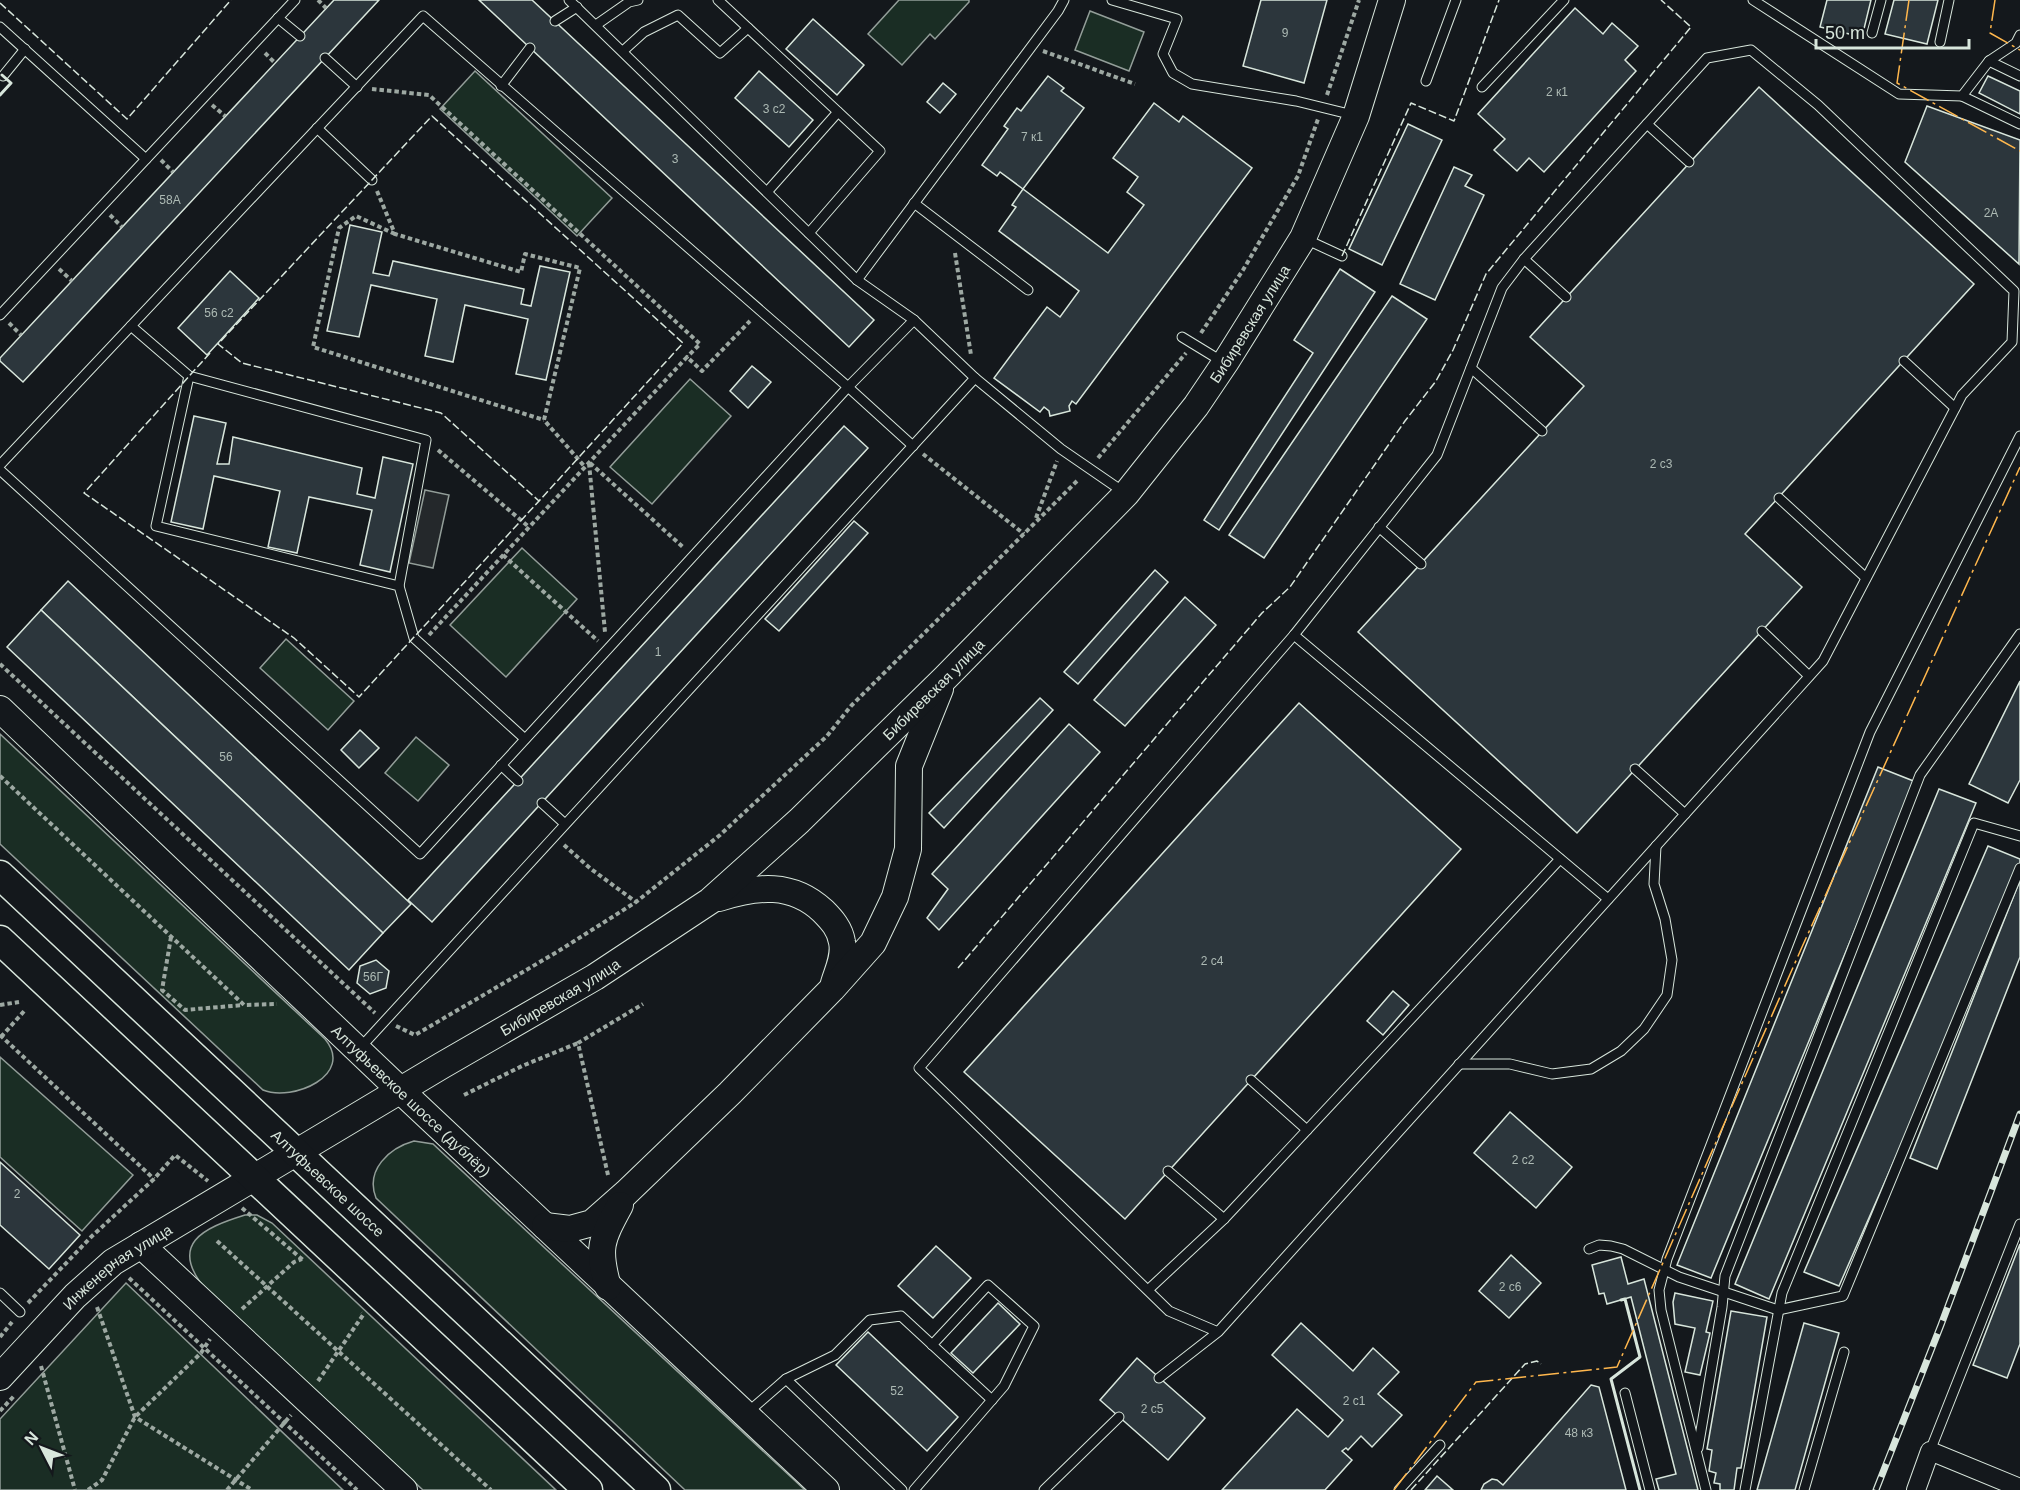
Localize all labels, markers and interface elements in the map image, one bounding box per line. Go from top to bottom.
scale bar [1816,12,1969,50]
text: 50 m [1825,23,1865,43]
house number: 9 [1282,26,1289,40]
house number: 2 к1 [1546,85,1568,99]
house number: 3 с2 [763,102,786,116]
house number: 7 к1 [1021,130,1043,144]
house number: 3 [672,152,679,166]
house number: 58А [159,193,181,207]
house number: 2А [1984,206,1998,220]
street label: Бибиревская улица [1206,261,1293,386]
house number: 56 с2 [204,306,234,320]
house number: 2 с3 [1650,457,1673,471]
street label: Бибиревская улица [879,635,988,743]
house number: 1 [655,645,662,659]
house number: 56 [219,750,233,764]
street label: Бибиревская улица [497,954,623,1039]
house number: 2 с4 [1201,954,1224,968]
house number: 56Г [363,970,383,984]
street label: Алтуфьевское шоссе (дублёр) [329,1021,495,1180]
street label: Алтуфьевское шоссе [268,1126,388,1240]
house number: 2 с2 [1512,1153,1535,1167]
house number: 2 [14,1187,21,1201]
street label: Инженерная улица [59,1220,175,1313]
house number: 2 с6 [1499,1280,1522,1294]
house number: 52 [890,1384,904,1398]
house number: 2 с1 [1343,1394,1366,1408]
house number: 2 с5 [1141,1402,1164,1416]
north arrow [12,1418,72,1478]
house number: 48 к3 [1565,1426,1594,1440]
text: N [21,1428,41,1448]

